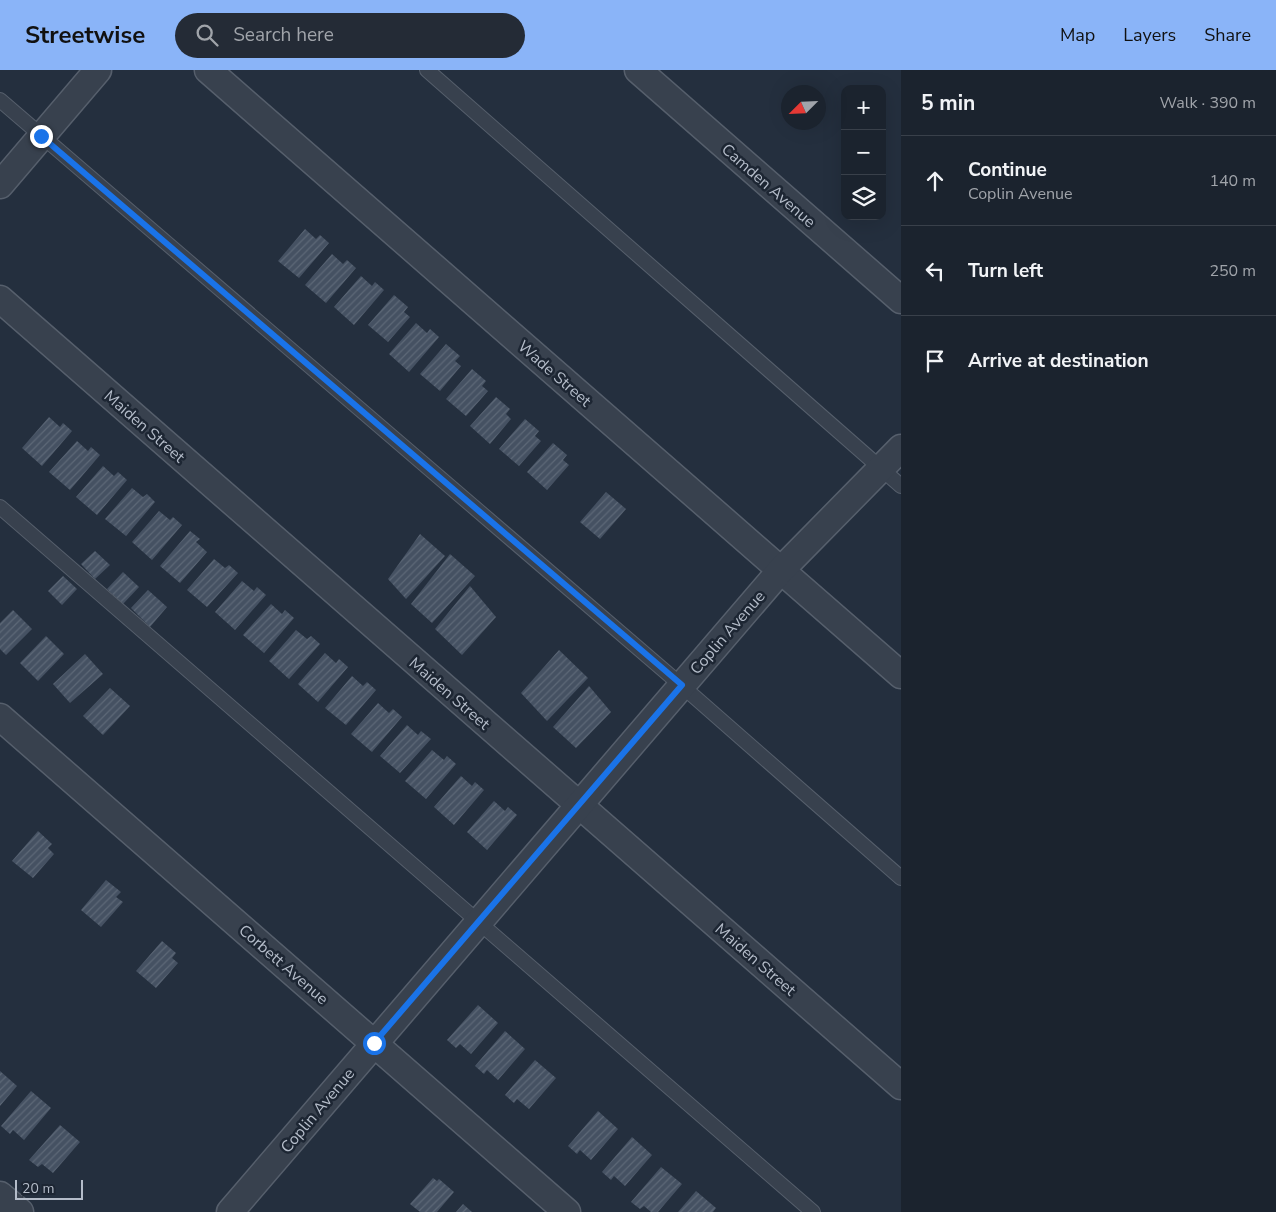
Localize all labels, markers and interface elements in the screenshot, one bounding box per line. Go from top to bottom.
search box [175,13,525,58]
text: Streetwise [25,19,145,51]
icon: search [193,21,221,49]
text: Search here [233,22,334,48]
text: Map [1060,23,1095,47]
text: Layers [1123,23,1176,47]
text: Share [1204,23,1251,47]
north arrow [781,85,826,130]
map controls [841,85,886,220]
button: + [841,85,886,130]
text: 5 min [921,89,975,117]
text: Walk · 390 m [1160,92,1256,114]
route end [30,125,53,148]
button: − [841,130,886,175]
street label: Camden Avenue [717,139,820,233]
text: Continue [968,157,1047,183]
icon: ahead [921,167,949,195]
text: 140 m [1209,170,1256,192]
button: layers [841,175,886,220]
text: Coplin Avenue [968,183,1073,205]
icon: left [921,257,949,285]
text: Turn left [968,258,1043,284]
text: 250 m [1209,260,1256,282]
street label: Wade Street [513,336,596,412]
icon: arrive [921,347,949,375]
text: Arrive at destination [968,348,1149,374]
street label: Maiden Street [99,385,190,468]
street label: Coplin Avenue [685,586,770,679]
street label: Maiden Street [404,652,495,735]
street label: Maiden Street [710,918,801,1001]
street label: Corbett Avenue [234,920,333,1010]
route start [363,1032,386,1055]
street label: Coplin Avenue [276,1064,360,1158]
scale bar [15,1177,82,1200]
text: 20 m [22,1179,54,1198]

